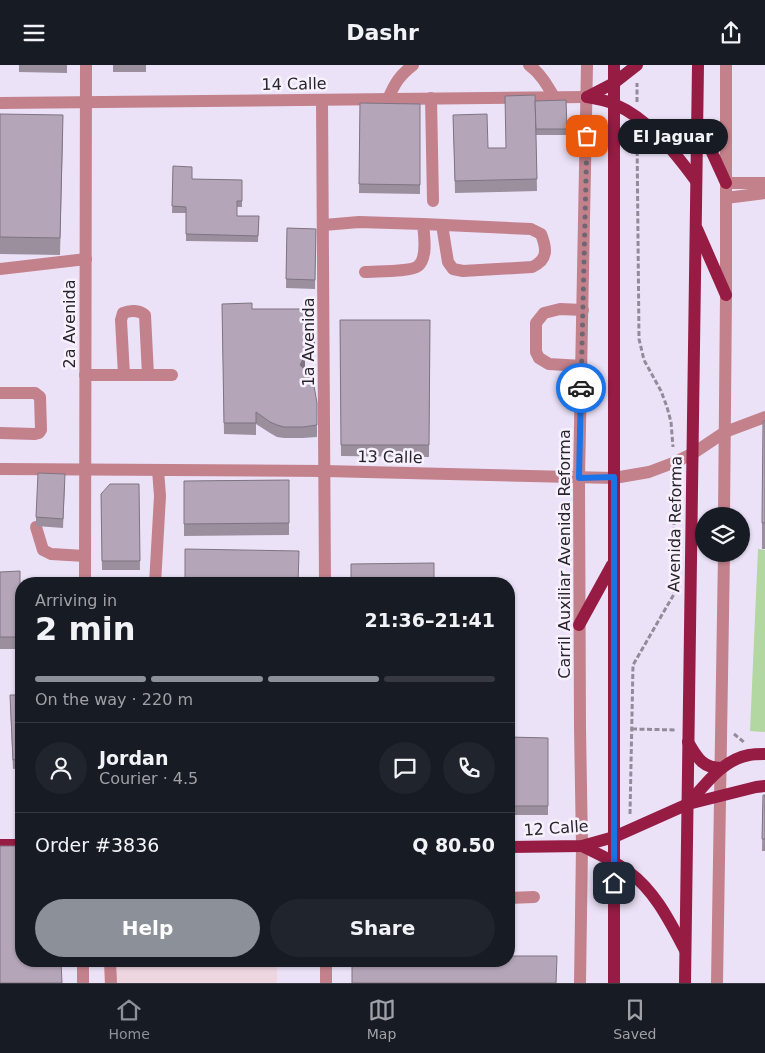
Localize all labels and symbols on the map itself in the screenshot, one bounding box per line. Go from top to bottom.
street label: 14 Calle [261,74,327,94]
pin [566,115,608,157]
callout: El Jaguar [617,119,727,153]
street label: 2a Avenida [60,280,79,368]
street label: 1a Avenida [299,298,318,386]
courier [556,363,606,413]
street label: Carril Auxiliar Avenida Reforma [555,429,574,679]
street label: 13 Calle [357,447,423,467]
street label: Avenida Reforma [664,456,686,592]
street label: 12 Calle [523,816,589,840]
pin [593,862,635,904]

